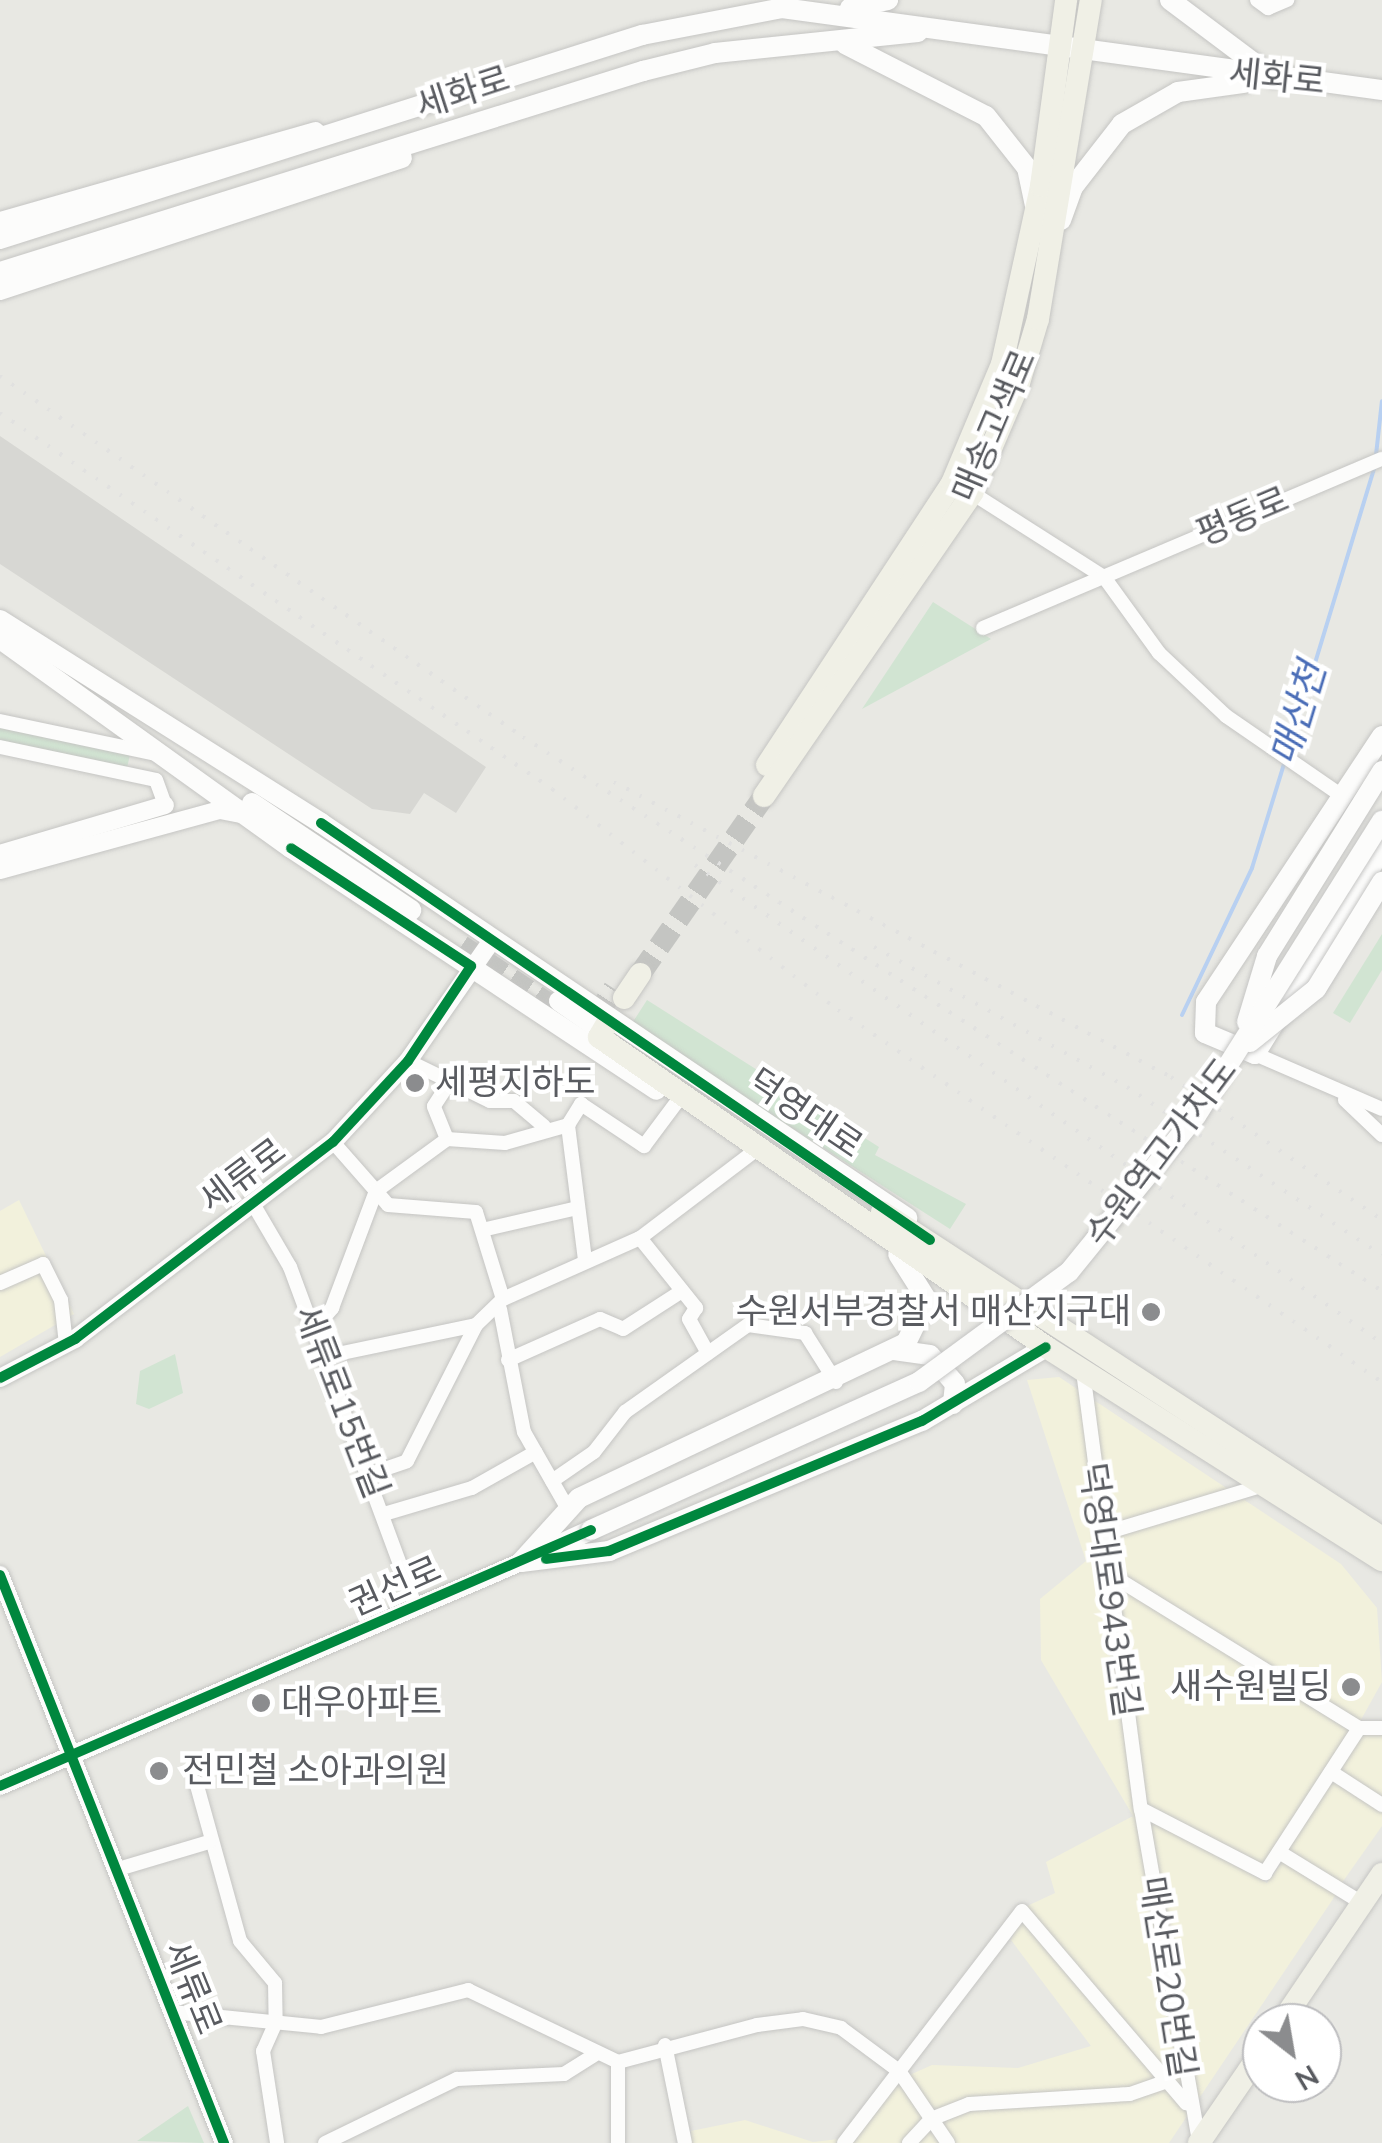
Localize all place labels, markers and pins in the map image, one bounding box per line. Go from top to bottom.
place label: 세평지하도 [435,1062,596,1104]
marker: 세평지하도 [404,1072,426,1094]
place label: 수원서부경찰서 매산지구대 [736,1291,1131,1333]
marker: 수원서부경찰서 매산지구대 [1140,1301,1162,1323]
place label: 새수원빌딩 [1170,1666,1331,1708]
marker: 새수원빌딩 [1340,1676,1362,1698]
place label: 대우아파트 [281,1682,442,1724]
marker: 대우아파트 [250,1692,272,1714]
place label: 전민철 소아과의원 [182,1750,449,1792]
marker: 전민철 소아과의원 [146,1758,172,1784]

